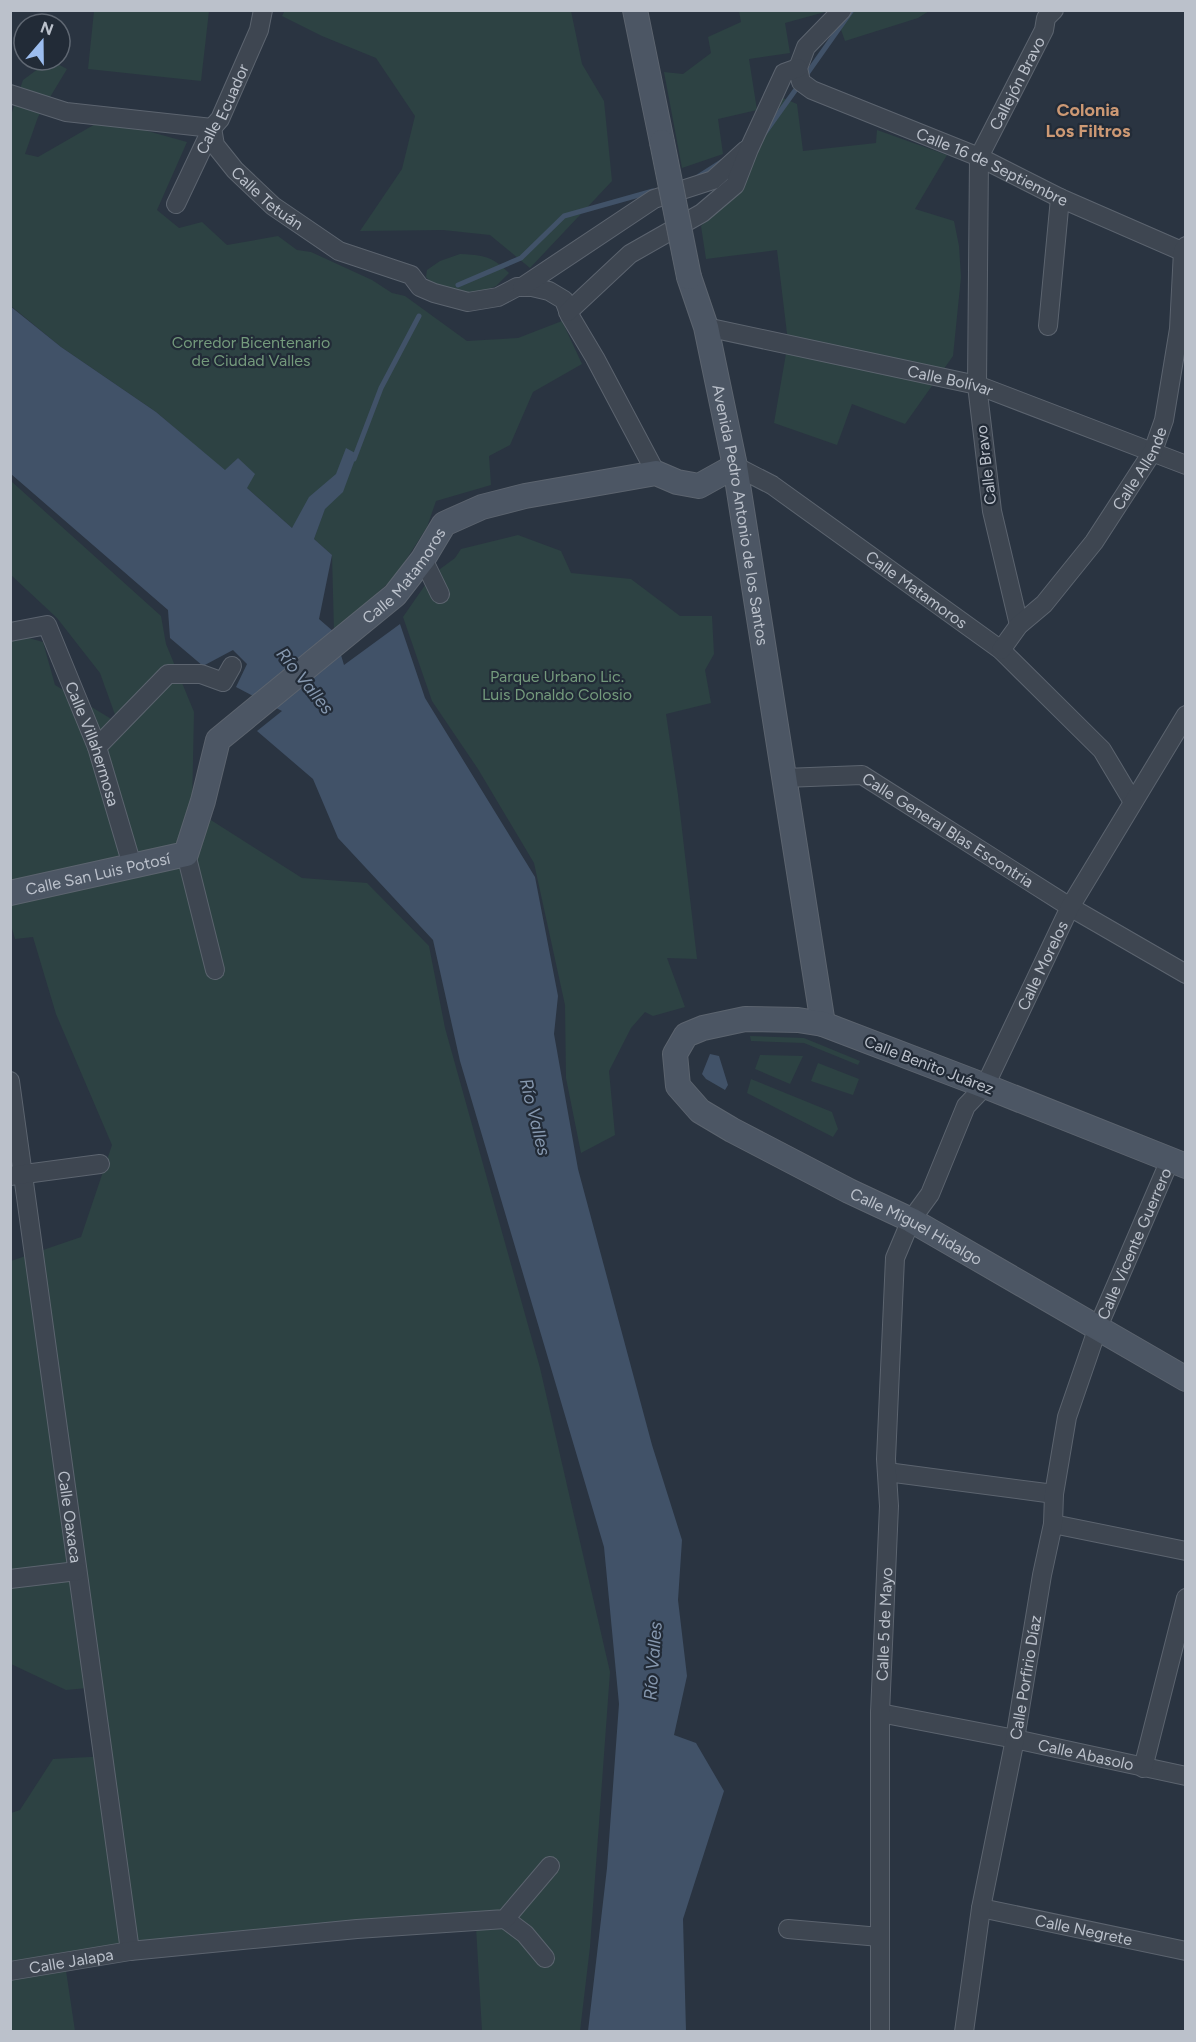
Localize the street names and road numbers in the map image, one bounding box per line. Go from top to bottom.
street label: Callejón Bravo [985,33,1049,133]
street label: Calle Ecuador [192,60,253,157]
street label: Calle 16 de Septiembre [914,123,1071,210]
street label: Calle Tetuán [228,162,307,233]
street label: Calle Bolívar [906,361,996,400]
street label: Avenida Pedro Antonio de los Santos [709,383,773,647]
street label: Calle Bravo [972,424,1000,506]
street label: Calle Allende [1108,424,1170,513]
street label: Calle Matamoros [358,524,449,628]
street label: Calle Matamoros [862,546,971,632]
street label: Calle Villahermosa [62,679,123,808]
street label: Calle General Blas Escontria [859,768,1037,891]
street label: Calle San Luis Potosí [24,848,173,899]
street label: Calle Morelos [1013,918,1072,1013]
street label: Calle Benito Juárez [862,1032,997,1098]
street label: Calle Vicente Guerrero [1093,1165,1175,1322]
street label: Calle Miguel Hidalgo [847,1183,986,1269]
street label: Calle Oaxaca [54,1470,86,1564]
street label: Calle 5 de Mayo [872,1567,896,1681]
street label: Calle Porfirio Díaz [1006,1613,1045,1741]
street label: Calle Abasolo [1036,1735,1136,1774]
street label: Calle Negrete [1033,1910,1134,1949]
street label: Calle Jalapa [28,1944,115,1977]

